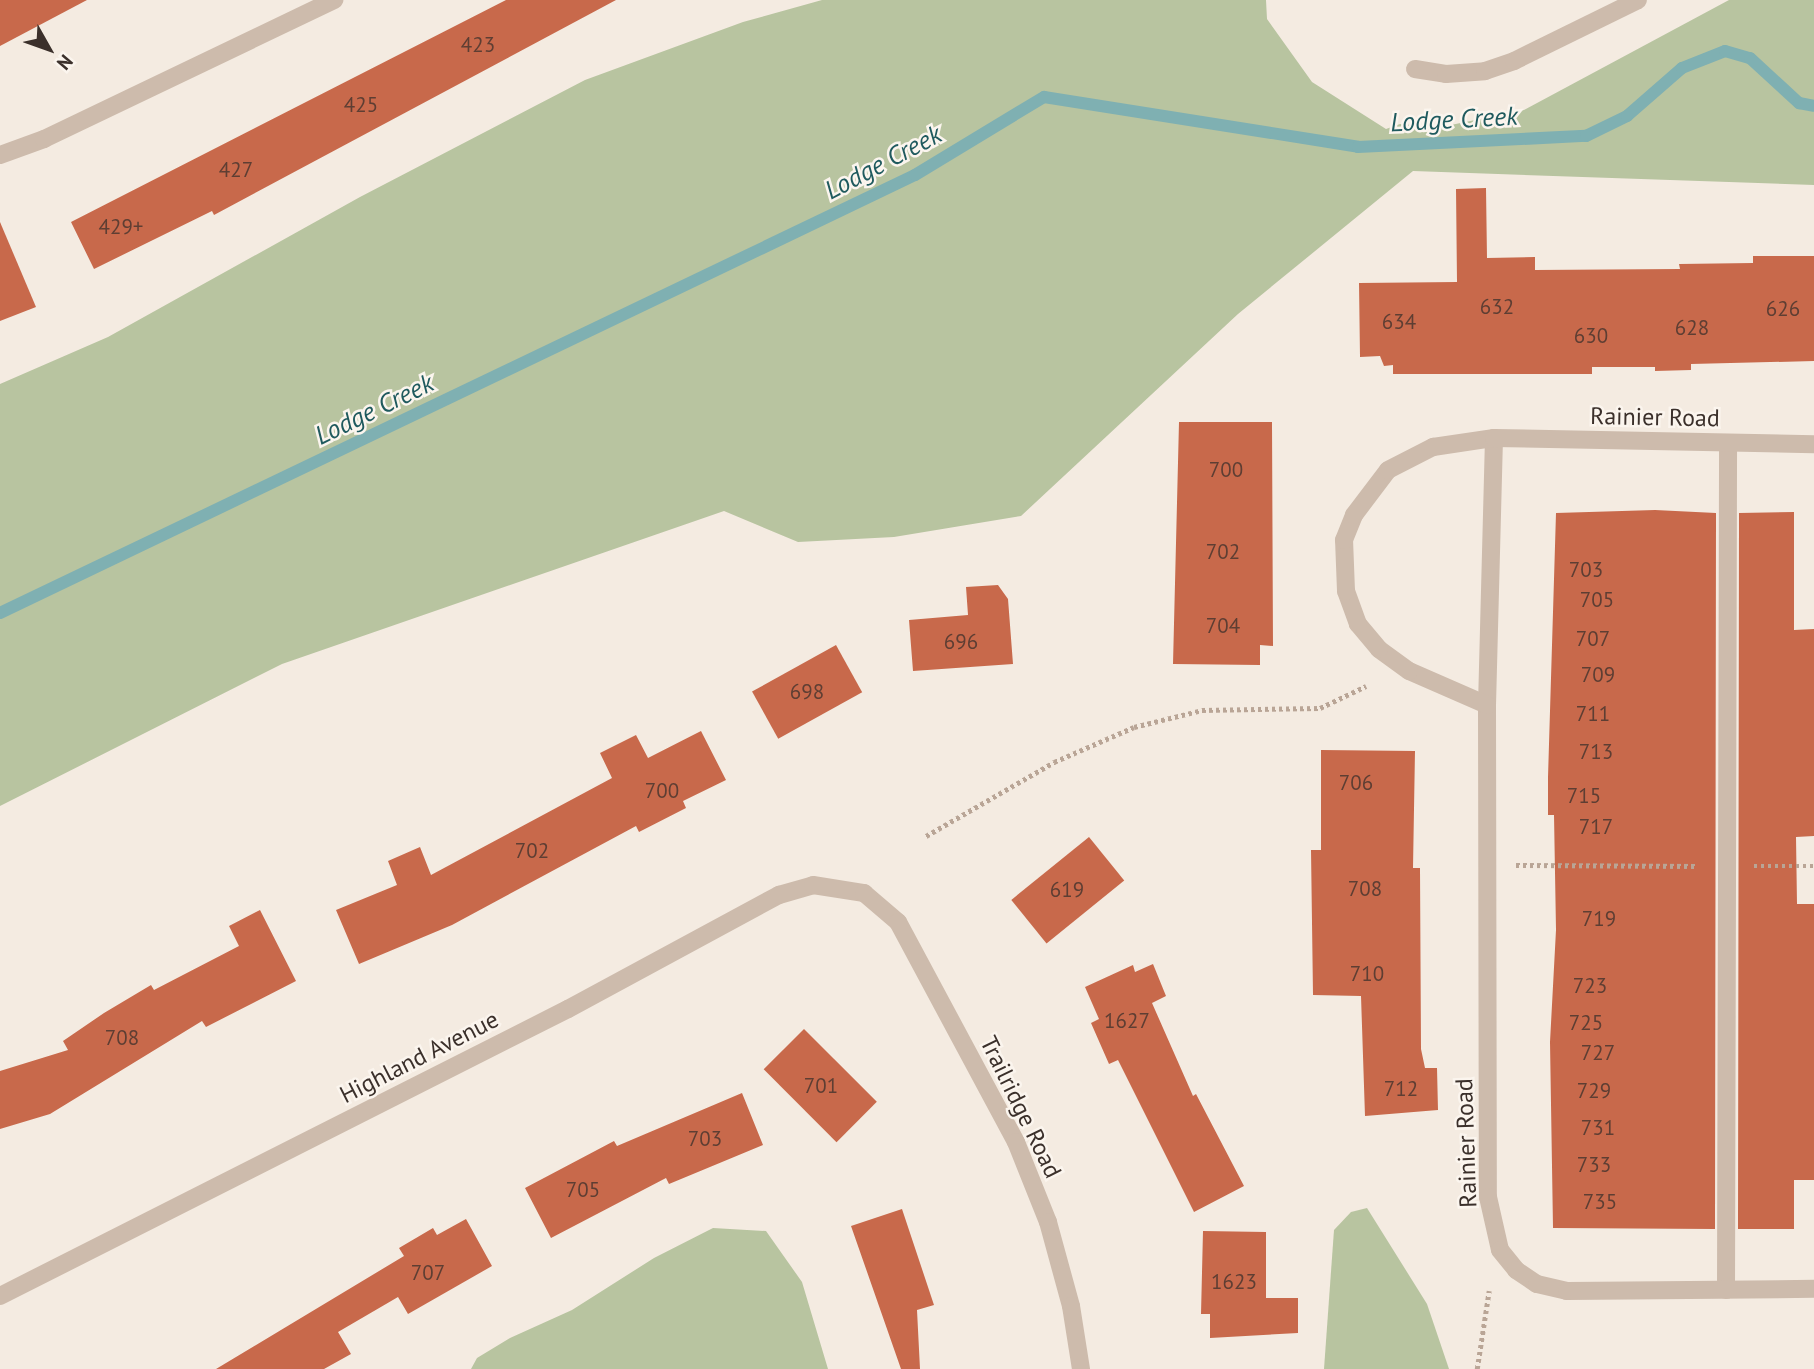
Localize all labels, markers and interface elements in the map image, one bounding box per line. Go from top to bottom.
north arrow [14,14,84,84]
house number: 423 [461,32,495,58]
text: N [52,50,78,75]
house number: 425 [344,92,378,118]
water label: Lodge Creek [1389,100,1519,138]
water label: Lodge Creek [819,118,947,206]
house number: 427 [219,157,253,183]
house number: 429+ [99,214,143,240]
house number: 632 [1480,294,1514,320]
house number: 626 [1766,296,1800,322]
house number: 634 [1382,309,1416,335]
house number: 628 [1675,315,1709,341]
house number: 630 [1574,323,1608,349]
water label: Lodge Creek [310,367,438,451]
street label: Rainier Road [1590,401,1720,433]
house number: 700 [1209,457,1243,483]
house number: 702 [1206,539,1240,565]
house number: 703 [1569,557,1603,583]
house number: 705 [1580,587,1614,613]
house number: 704 [1206,613,1240,639]
house number: 707 [1576,626,1610,652]
house number: 696 [944,629,978,655]
house number: 709 [1581,662,1615,688]
house number: 698 [790,679,824,705]
house number: 711 [1576,701,1610,727]
house number: 713 [1579,739,1613,765]
house number: 706 [1339,770,1373,796]
house number: 700 [645,778,679,804]
house number: 715 [1567,783,1601,809]
house number: 717 [1579,814,1613,840]
house number: 702 [515,838,549,864]
house number: 708 [1348,876,1382,902]
house number: 619 [1050,877,1084,903]
house number: 719 [1582,906,1616,932]
house number: 710 [1350,961,1384,987]
house number: 723 [1573,973,1607,999]
street label: Highland Avenue [335,1004,503,1110]
house number: 1627 [1104,1008,1150,1034]
house number: 725 [1569,1010,1603,1036]
house number: 708 [105,1025,139,1051]
street label: Trailridge Road [974,1031,1068,1183]
house number: 727 [1581,1040,1615,1066]
house number: 701 [804,1073,838,1099]
house number: 712 [1384,1076,1418,1102]
street label: Rainier Road [1449,1078,1483,1208]
house number: 729 [1577,1078,1611,1104]
house number: 731 [1581,1115,1615,1141]
house number: 703 [688,1126,722,1152]
house number: 733 [1577,1152,1611,1178]
house number: 705 [566,1177,600,1203]
house number: 735 [1583,1189,1617,1215]
house number: 707 [411,1260,445,1286]
house number: 1623 [1211,1269,1257,1295]

